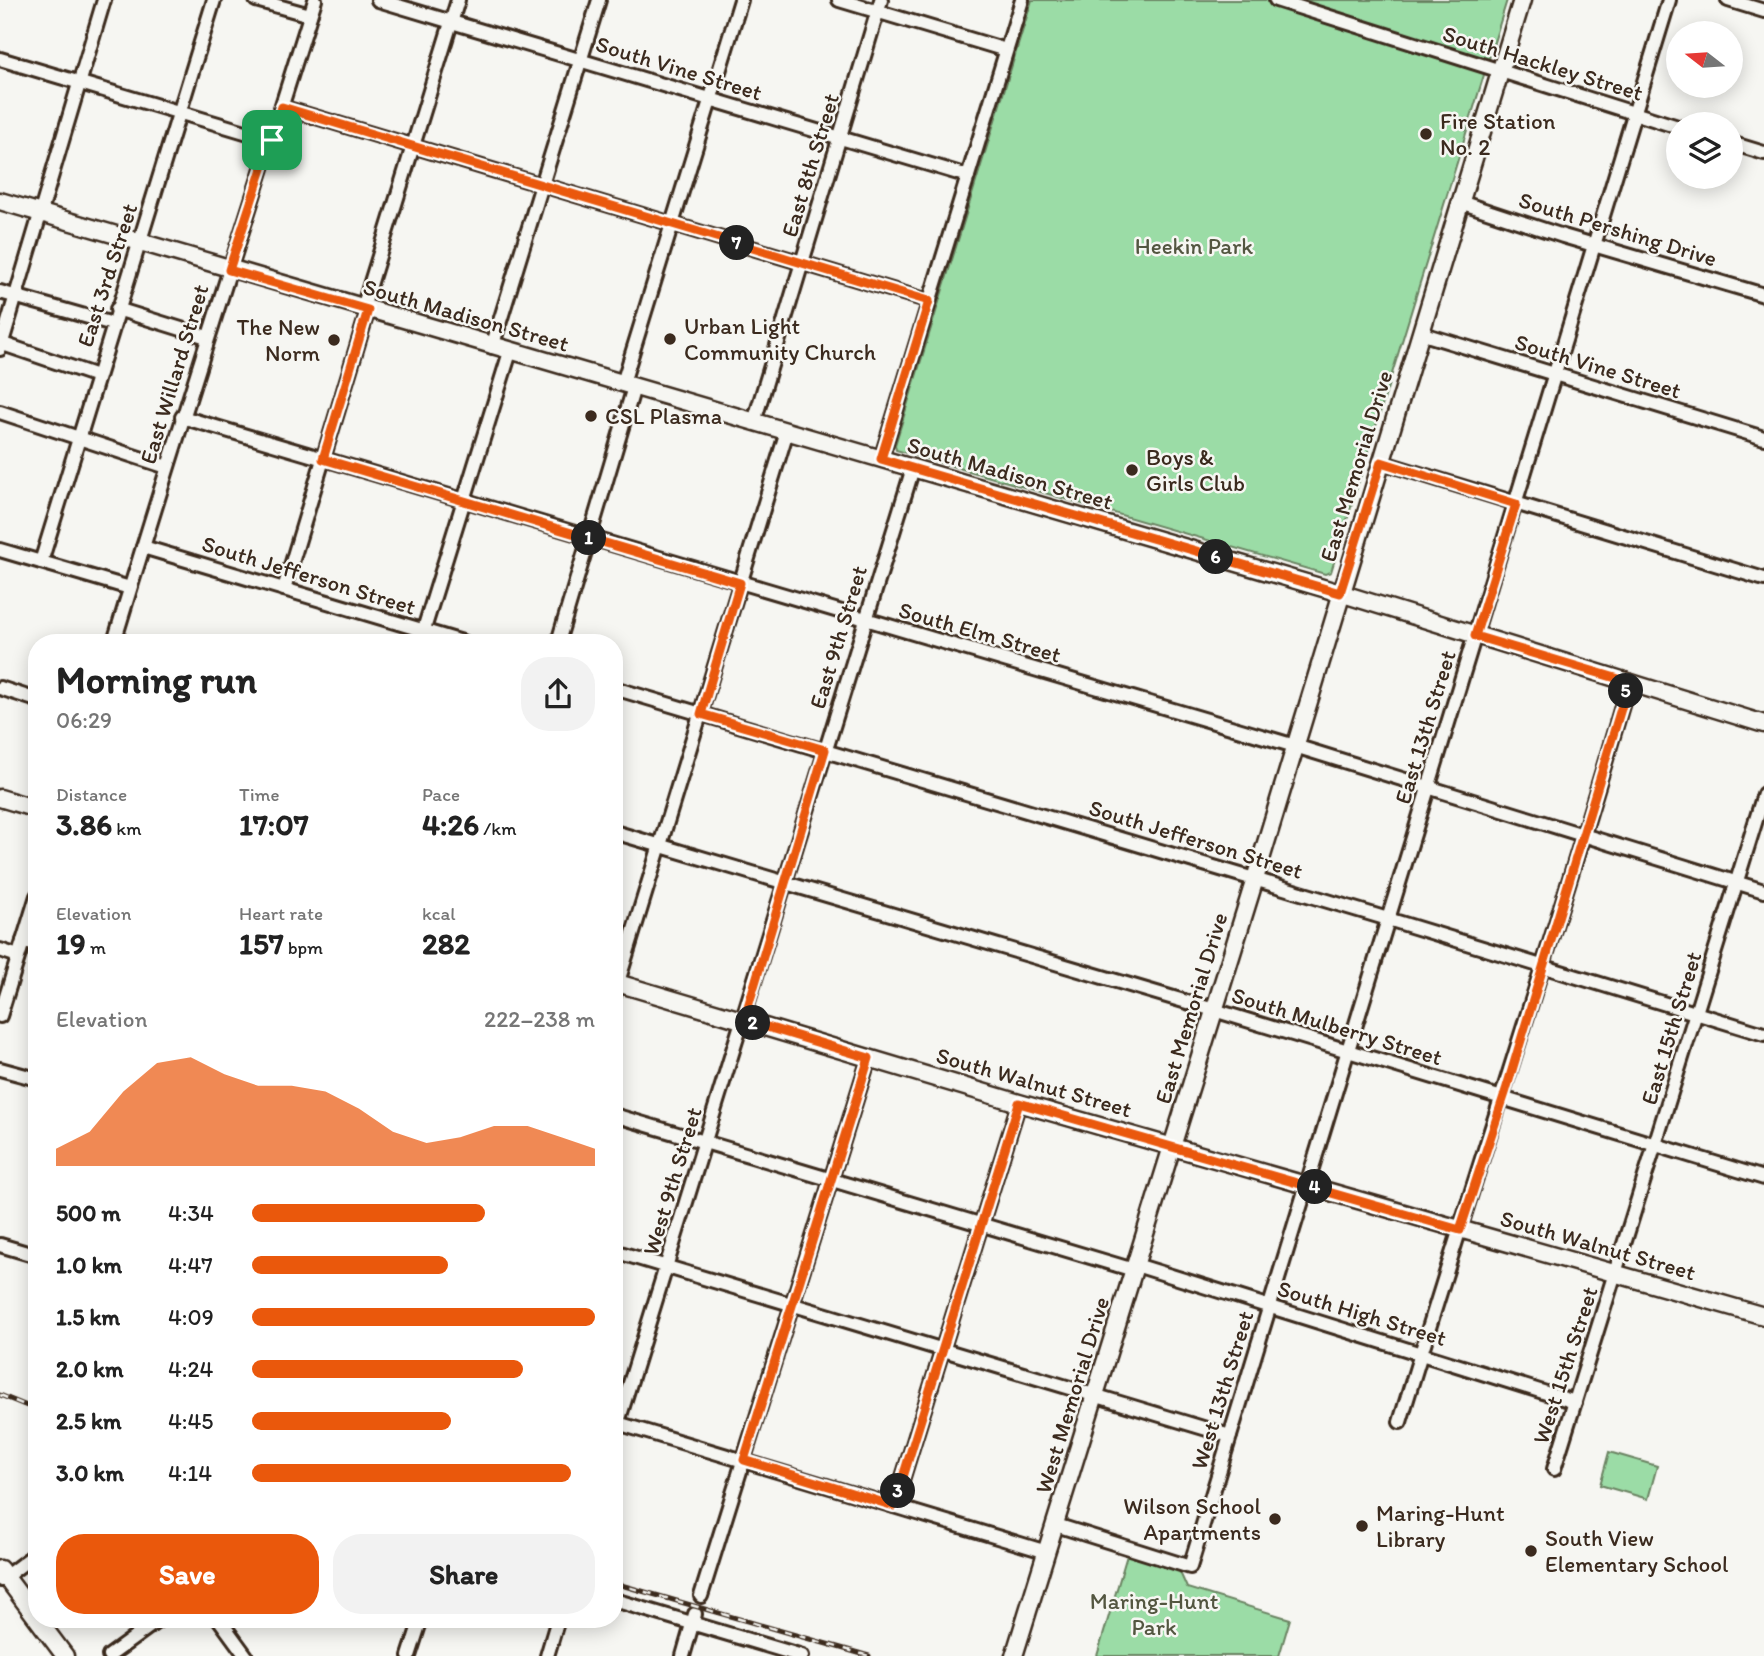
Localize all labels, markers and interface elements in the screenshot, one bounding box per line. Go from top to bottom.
street label: South Hackley Street [1440,19,1647,107]
north arrow [1666,21,1743,98]
map controls [1666,21,1743,189]
street label: South Vine Street [593,29,766,107]
street label: East 8th Street [775,90,845,240]
place label: Fire Station No. 2 [1440,107,1556,161]
pin [242,110,302,170]
button: layers [1666,112,1743,189]
icon: arrive [253,121,291,159]
marker: Fire Station No. 2 [1418,126,1434,142]
street label: South Pershing Drive [1516,186,1720,272]
street label: East 3rd Street [71,200,143,350]
pin: 7 [720,226,754,260]
text: 7 [732,231,741,254]
park label: Heekin Park [1135,232,1253,260]
street label: South Madison Street [360,272,572,358]
street label: East Willard Street [133,280,215,467]
place label: Urban Light Community Church [684,312,876,366]
place label: The New Norm [236,313,320,367]
street label: South Vine Street [1512,327,1685,405]
marker: Urban Light Community Church [662,331,678,347]
marker: The New Norm [326,332,342,348]
street label: East Memorial Drive [1314,367,1398,565]
place label: CSL Plasma [605,402,722,430]
marker: CSL Plasma [583,408,599,424]
street label: South Madison Street [904,430,1116,516]
place label: Boys & Girls Club [1146,443,1245,497]
marker: Boys & Girls Club [1124,462,1140,478]
pin: 1 [572,520,606,556]
text: 1 [584,526,593,549]
street label: South Jefferson Street [199,529,420,621]
pin: 6 [1198,540,1234,574]
text: 6 [1210,545,1221,568]
street label: East 9th Street [803,562,873,712]
street label: South Elm Street [896,595,1064,669]
street label: East 13th Street [1388,647,1462,807]
text: Morning run [56,657,257,703]
button: share [521,657,595,731]
pin: 5 [1608,674,1644,708]
text: 5 [1621,679,1630,702]
text: 06:29 [56,706,112,734]
text: Distance [56,783,127,806]
text: Time [239,783,280,806]
text: Pace [422,783,460,806]
street label: South Jefferson Street [1086,793,1307,885]
text: 3.86 [56,806,112,843]
text: 17:07 [239,806,309,843]
text: 4:26 [422,806,479,843]
text: km [112,817,141,840]
text: /km [479,817,516,840]
text: Elevation [56,902,132,925]
text: Heart rate [239,902,323,925]
text: kcal [422,902,456,925]
street label: East Memorial Drive [1149,909,1233,1107]
text: 19 [56,925,86,962]
text: 157 [239,925,284,962]
text: 282 [422,925,470,962]
text: m [86,936,106,959]
text: bpm [284,936,323,959]
street label: East 15th Street [1634,948,1708,1108]
street label: South Mulberry Street [1228,981,1446,1071]
text: Elevation [56,1005,147,1033]
text: 222–238 m [484,1005,595,1033]
pin: 2 [736,1006,770,1040]
text: 2 [748,1011,758,1034]
street label: South Walnut Street [933,1041,1135,1123]
street label: West 9th Street [636,1104,708,1258]
pin: 4 [1298,1170,1332,1204]
text: 4 [1309,1175,1320,1198]
text: 500 m [56,1199,121,1227]
text: 4:34 [168,1199,214,1227]
street label: South Walnut Street [1497,1204,1699,1286]
text: 1.0 km [56,1251,122,1279]
text: 4:47 [168,1251,213,1279]
street label: South High Street [1274,1274,1450,1352]
street label: West 15th Street [1526,1283,1604,1447]
street label: West Memorial Drive [1029,1293,1115,1497]
text: 1.5 km [56,1303,120,1331]
text: 4:09 [168,1303,214,1331]
street label: West 13th Street [1185,1307,1259,1473]
text: 2.0 km [56,1355,124,1383]
text: 4:24 [168,1355,213,1383]
text: 2.5 km [56,1407,121,1435]
text: 4:45 [168,1407,213,1435]
text: 3.0 km [56,1459,124,1487]
text: 4:14 [168,1459,212,1487]
pin: 3 [880,1474,916,1508]
text: 3 [892,1479,903,1502]
place label: Wilson School Apartments [1123,1492,1261,1546]
place label: Maring-Hunt Library [1376,1499,1505,1553]
marker: Wilson School Apartments [1267,1511,1283,1527]
marker: Maring-Hunt Library [1354,1518,1370,1534]
place label: South View Elementary School [1545,1524,1729,1578]
button: Save [56,1534,319,1614]
button: Share [333,1534,595,1614]
marker: South View Elementary School [1523,1543,1539,1559]
park label: Maring-Hunt Park [1090,1587,1219,1641]

